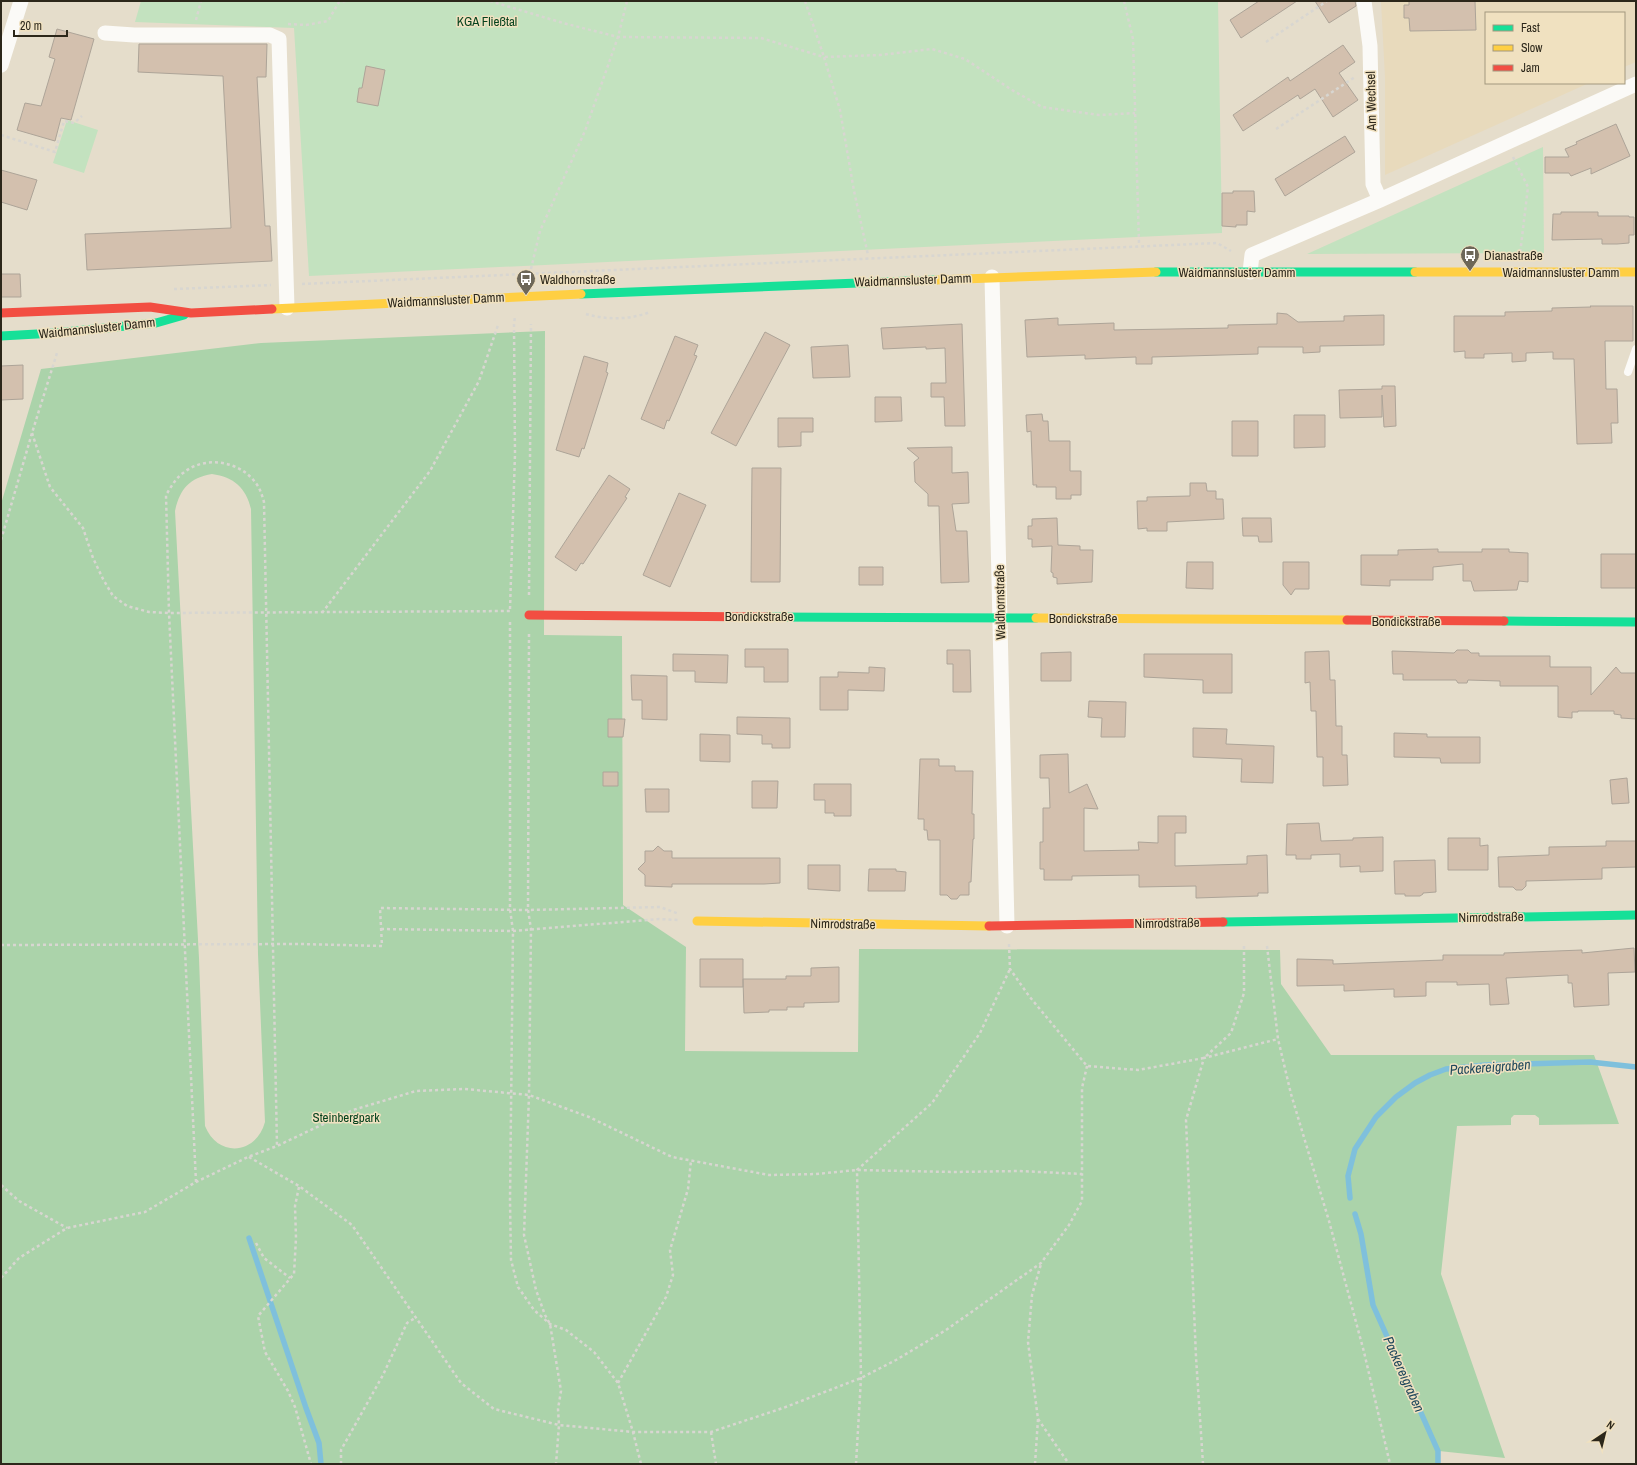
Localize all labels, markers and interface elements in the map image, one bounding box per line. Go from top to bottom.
scale bar [14,12,67,38]
legend [1485,12,1625,84]
park label: KGA Fließtal [457,13,517,30]
text: 20 m [20,18,42,34]
text: Fast [1521,20,1540,36]
text: Slow [1521,40,1543,56]
text: Jam [1521,60,1540,76]
street label: Am Wechsel [1362,71,1380,132]
bus stop icon: Dianastraße [1459,244,1481,272]
place label: Dianastraße [1484,247,1543,264]
street label: Waidmannsluster Damm [1179,264,1296,281]
street label: Waidmannsluster Damm [1503,264,1620,281]
bus stop icon: Waldhornstraße [515,268,537,296]
street label: Waidmannsluster Damm [854,269,972,291]
place label: Waldhornstraße [540,271,616,288]
street label: Waidmannsluster Damm [387,288,505,312]
street label: Waidmannsluster Damm [38,313,156,343]
street label: Waldhornstraße [991,564,1009,640]
street label: Bondickstraße [725,608,793,625]
street label: Bondickstraße [1049,610,1117,627]
street label: Bondickstraße [1372,613,1440,630]
street label: Nimrodstraße [1458,908,1524,926]
street label: Nimrodstraße [1134,914,1200,932]
street label: Nimrodstraße [810,915,876,933]
water label: Packereigraben [1449,1055,1531,1079]
park label: Steinbergpark [313,1109,380,1126]
water label: Packereigraben [1379,1333,1429,1415]
north arrow [1585,1413,1625,1453]
text: N [1604,1417,1617,1432]

